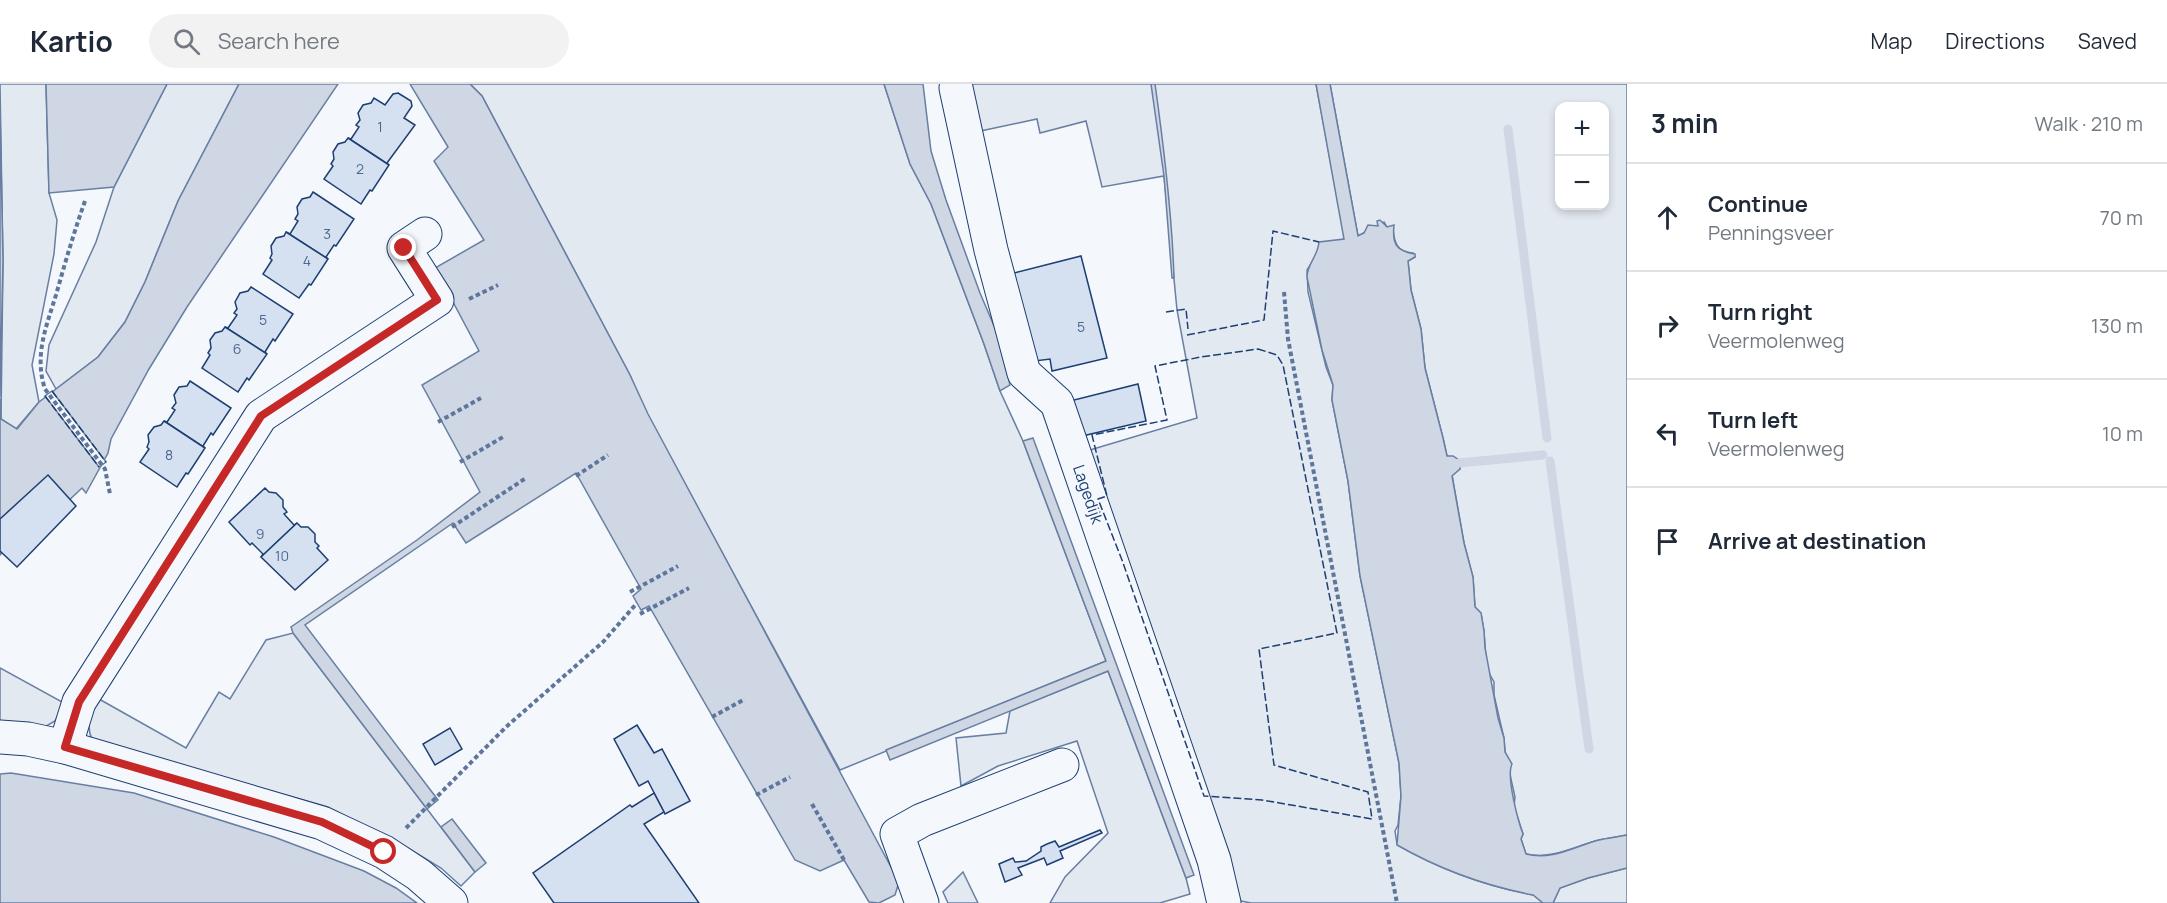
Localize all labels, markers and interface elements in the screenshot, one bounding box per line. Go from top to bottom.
search box [149,14,569,68]
text: Kartio [30,22,113,60]
icon: search [170,25,203,58]
text: Search here [218,26,340,56]
text: Map [1871,27,1912,55]
text: Directions [1945,27,2045,55]
text: Saved [2078,27,2137,55]
map controls [1555,102,1609,210]
button: + [1555,102,1609,156]
text: 3 min [1651,105,1718,141]
text: Walk · 210 m [2035,110,2143,137]
house number: 1 [377,117,383,136]
button: − [1555,156,1609,210]
house number: 2 [356,159,364,178]
text: Continue [1708,189,1808,219]
icon: ahead [1651,201,1684,234]
text: 70 m [2100,204,2143,231]
text: Penningsveer [1708,219,1834,246]
house number: 3 [323,224,331,243]
route end [390,234,416,260]
house number: 4 [303,251,311,270]
text: Turn right [1708,297,1813,327]
icon: right [1651,309,1684,342]
house number: 5 [259,310,267,329]
text: 130 m [2091,312,2143,339]
house number: 5 [1077,317,1085,336]
text: Veermolenweg [1708,327,1845,354]
house number: 6 [233,339,241,358]
text: Turn left [1708,405,1798,435]
icon: left [1651,417,1684,450]
text: 10 m [2102,420,2143,447]
text: Veermolenweg [1708,435,1845,462]
house number: 8 [165,445,173,464]
street label: Lagedijk [1068,462,1109,528]
house number: 9 [256,524,264,543]
icon: arrive [1651,525,1684,558]
text: Arrive at destination [1708,526,1926,556]
house number: 10 [275,546,289,565]
route start [370,838,396,864]

